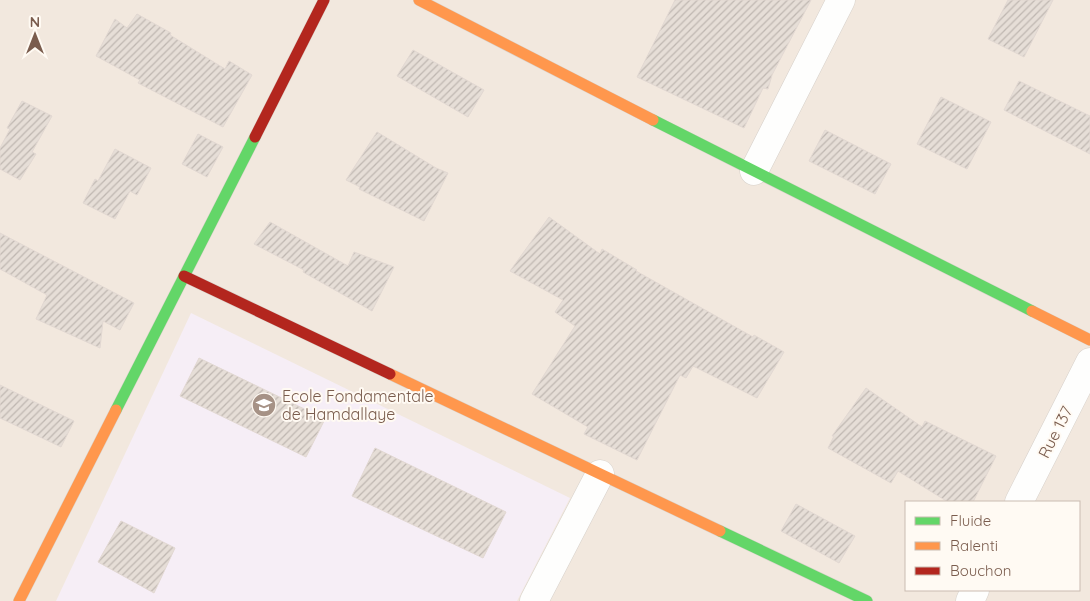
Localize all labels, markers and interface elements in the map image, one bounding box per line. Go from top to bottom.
north arrow [10,10,60,60]
text: N [30,13,40,31]
place label: Ecole Fondamentale de Hamdallaye [282,386,434,424]
school or university icon: Ecole Fondamentale de Hamdallaye [251,392,277,418]
street label: Rue 137 [1033,403,1077,461]
legend [905,501,1080,591]
text: Fluide [950,511,991,530]
text: Ralenti [950,536,998,555]
text: Bouchon [950,561,1011,580]

